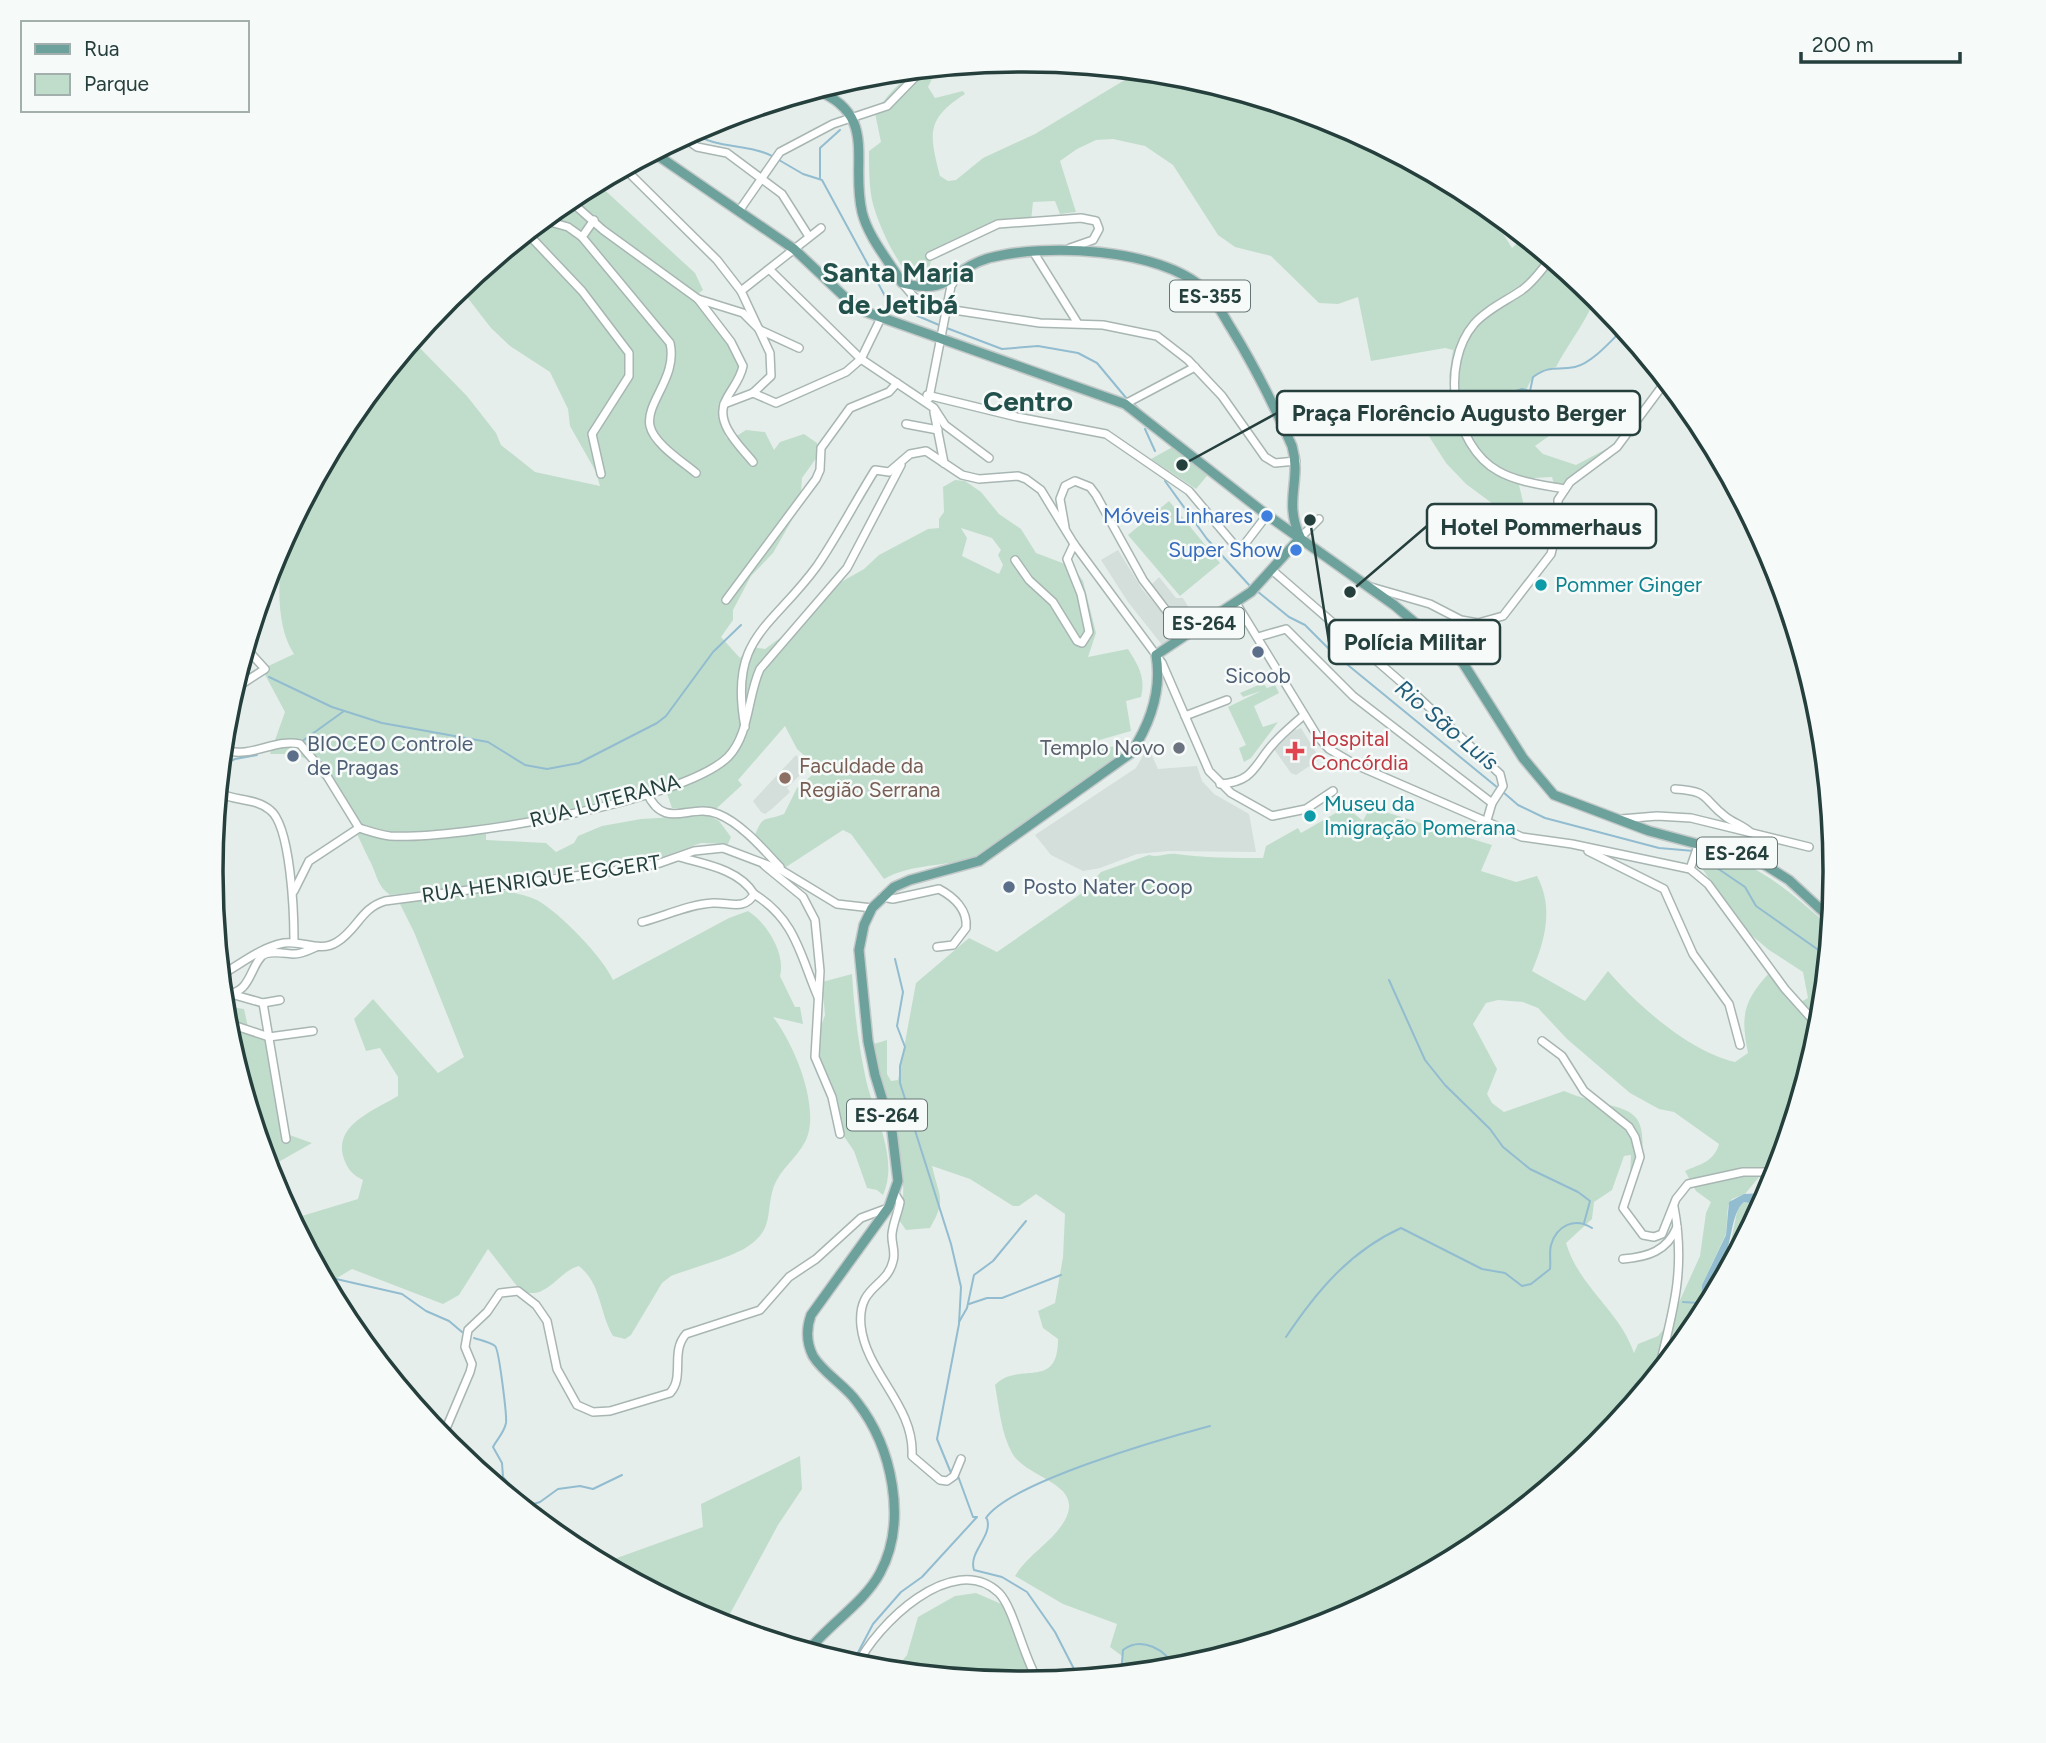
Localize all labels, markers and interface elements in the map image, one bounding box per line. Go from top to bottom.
legend [21,21,248,112]
scale bar [1801,21,1960,65]
text: 200 m [1812,32,1874,57]
text: Rua [84,36,120,61]
text: Parque [84,71,149,96]
district label: Santa Maria de Jetibá [822,255,974,321]
road number: ES-355 [1170,280,1250,312]
district label: Centro [983,384,1073,418]
callout: Praça Florêncio Augusto Berger [1277,391,1640,435]
text: Praça Florêncio Augusto Berger [1292,399,1627,427]
place label: Móveis Linhares [1103,503,1253,528]
callout: Hotel Pommerhaus [1427,504,1656,548]
marker: Móveis Linhares [1259,508,1275,524]
text: Hotel Pommerhaus [1440,513,1642,541]
place label: Super Show [1168,537,1283,562]
marker: Super Show [1288,542,1304,558]
place label: Pommer Ginger [1555,572,1702,597]
marker: Pommer Ginger [1533,577,1549,593]
road number: ES-264 [1164,608,1244,638]
callout: Polícia Militar [1329,620,1500,664]
text: Polícia Militar [1344,628,1486,656]
marker: Sicoob [1250,644,1266,660]
place label: Sicoob [1225,663,1291,688]
water label: Rio São Luís [1390,674,1505,776]
place label: Hospital Concórdia [1311,726,1409,775]
place label: BIOCEO Controle de Pragas [307,731,473,780]
place label: Templo Novo [1040,735,1165,760]
marker: Templo Novo [1171,740,1187,756]
marker: Hospital Concórdia [1285,741,1305,761]
marker: BIOCEO Controle de Pragas [285,748,301,764]
place label: Faculdade da Região Serrana [799,753,941,802]
street label: RUA LUTERANA [527,768,683,833]
marker: Faculdade da Região Serrana [777,770,793,786]
place label: Museu da Imigração Pomerana [1324,791,1516,840]
marker: Museu da Imigração Pomerana [1302,808,1318,824]
road number: ES-264 [1697,838,1777,868]
street label: RUA HENRIQUE EGGERT [420,849,662,908]
place label: Posto Nater Coop [1023,874,1193,899]
marker: Posto Nater Coop [1001,879,1017,895]
road number: ES-264 [847,1100,927,1130]

